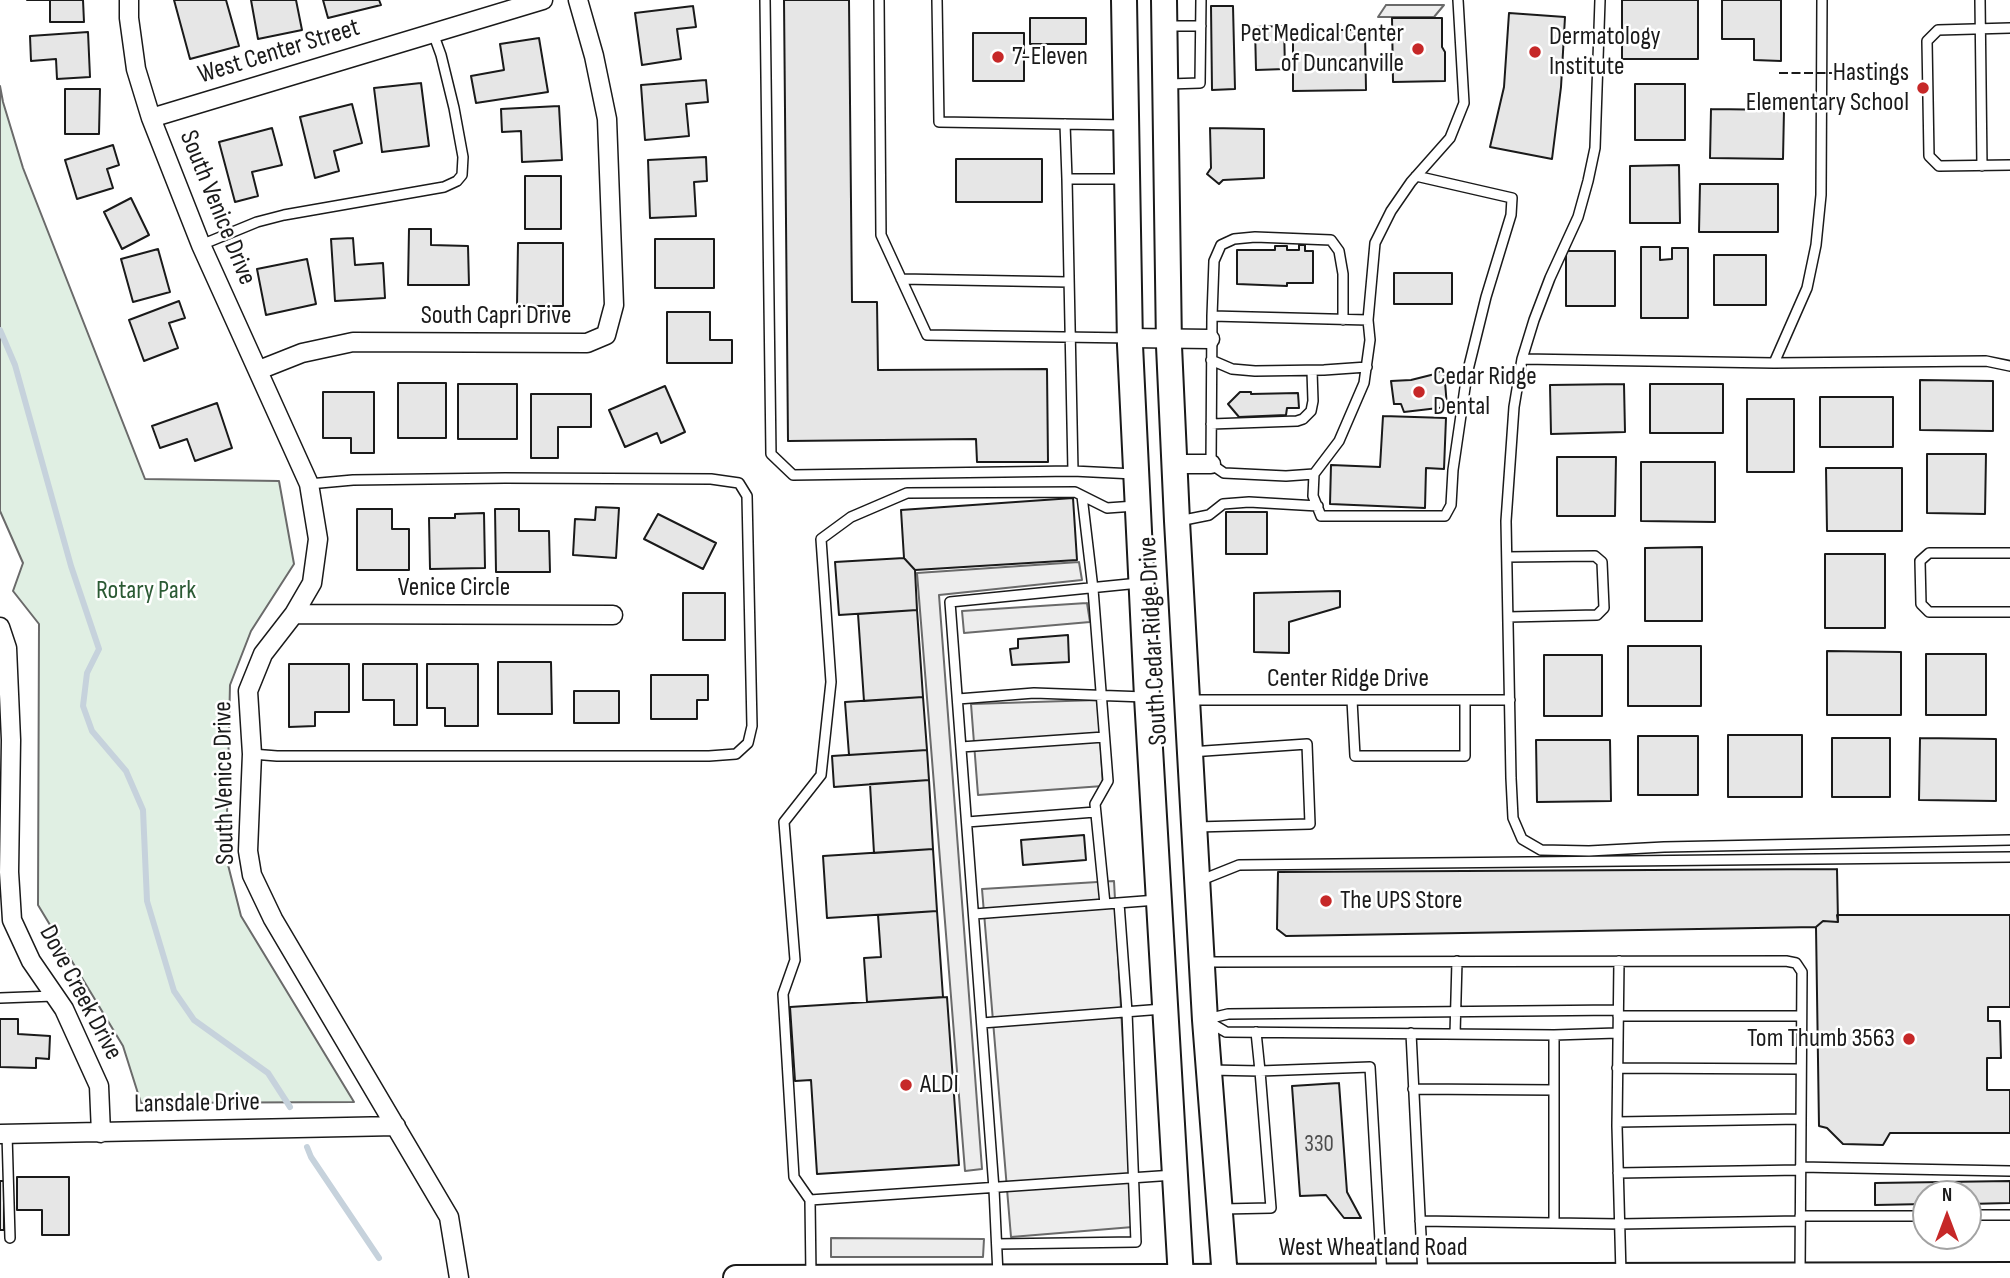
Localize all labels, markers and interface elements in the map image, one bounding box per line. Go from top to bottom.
street label: West Center Street [195,13,363,91]
place label: Pet Medical Center of Duncanville [1240,18,1404,80]
place label: Dermatology Institute [1549,21,1660,82]
place label: 7-Eleven [1012,41,1088,73]
marker: Pet Medical Center of Duncanville [1410,41,1426,57]
marker: Dermatology Institute [1527,44,1543,60]
marker: 7-Eleven [990,49,1006,65]
place label: Hastings Elementary School [1746,57,1909,119]
marker: Hastings Elementary School [1915,80,1931,96]
street label: South Venice Drive [172,126,262,290]
street label: South Capri Drive [421,300,571,332]
place label: Cedar Ridge Dental [1433,361,1537,422]
marker: Cedar Ridge Dental [1411,384,1427,400]
street label: South Cedar Ridge Drive [1133,536,1175,746]
street label: Venice Circle [398,572,510,604]
park label: Rotary Park [96,575,196,607]
street label: Center Ridge Drive [1267,663,1429,695]
street label: South Venice Drive [208,701,242,865]
place label: The UPS Store [1340,885,1462,917]
marker: The UPS Store [1318,893,1334,909]
street label: Dove Creek Drive [32,920,128,1066]
place label: Tom Thumb 3563 [1747,1023,1895,1055]
marker: Tom Thumb 3563 [1901,1031,1917,1047]
place label: ALDI [920,1069,959,1101]
marker: ALDI [898,1077,914,1093]
street label: Lansdale Drive [134,1087,260,1121]
house number: 330 [1304,1131,1334,1159]
north arrow [1912,1180,1982,1250]
text: N [1942,1184,1952,1207]
street label: West Wheatland Road [1278,1232,1468,1264]

